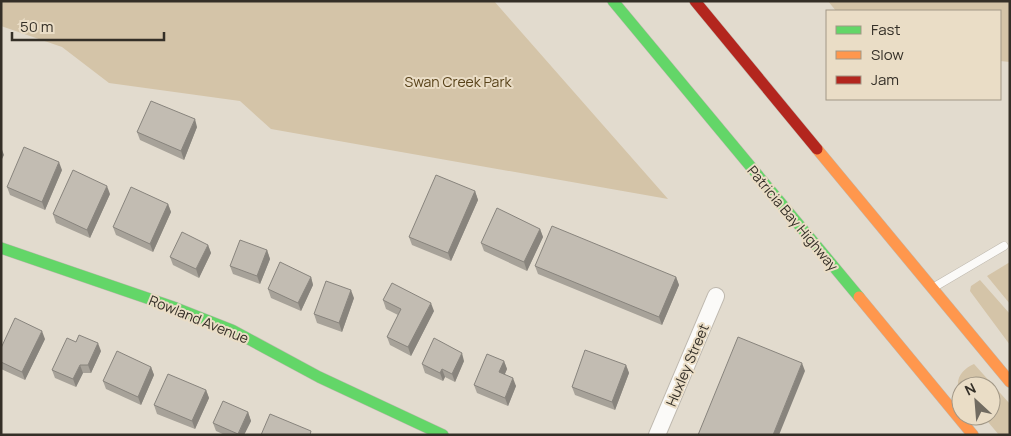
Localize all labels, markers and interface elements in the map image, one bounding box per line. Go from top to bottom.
scale bar [12,10,165,42]
legend [826,10,1001,100]
text: 50 m [20,16,54,37]
text: Fast [871,19,900,40]
text: Slow [871,44,904,65]
text: Jam [871,69,899,90]
park label: Swan Creek Park [405,72,512,91]
street label: Patricia Bay Highway [743,161,843,275]
street label: Rowland Avenue [146,290,252,348]
street label: Huxley Street [661,320,713,409]
north arrow [951,376,1001,426]
text: N [961,378,979,400]

